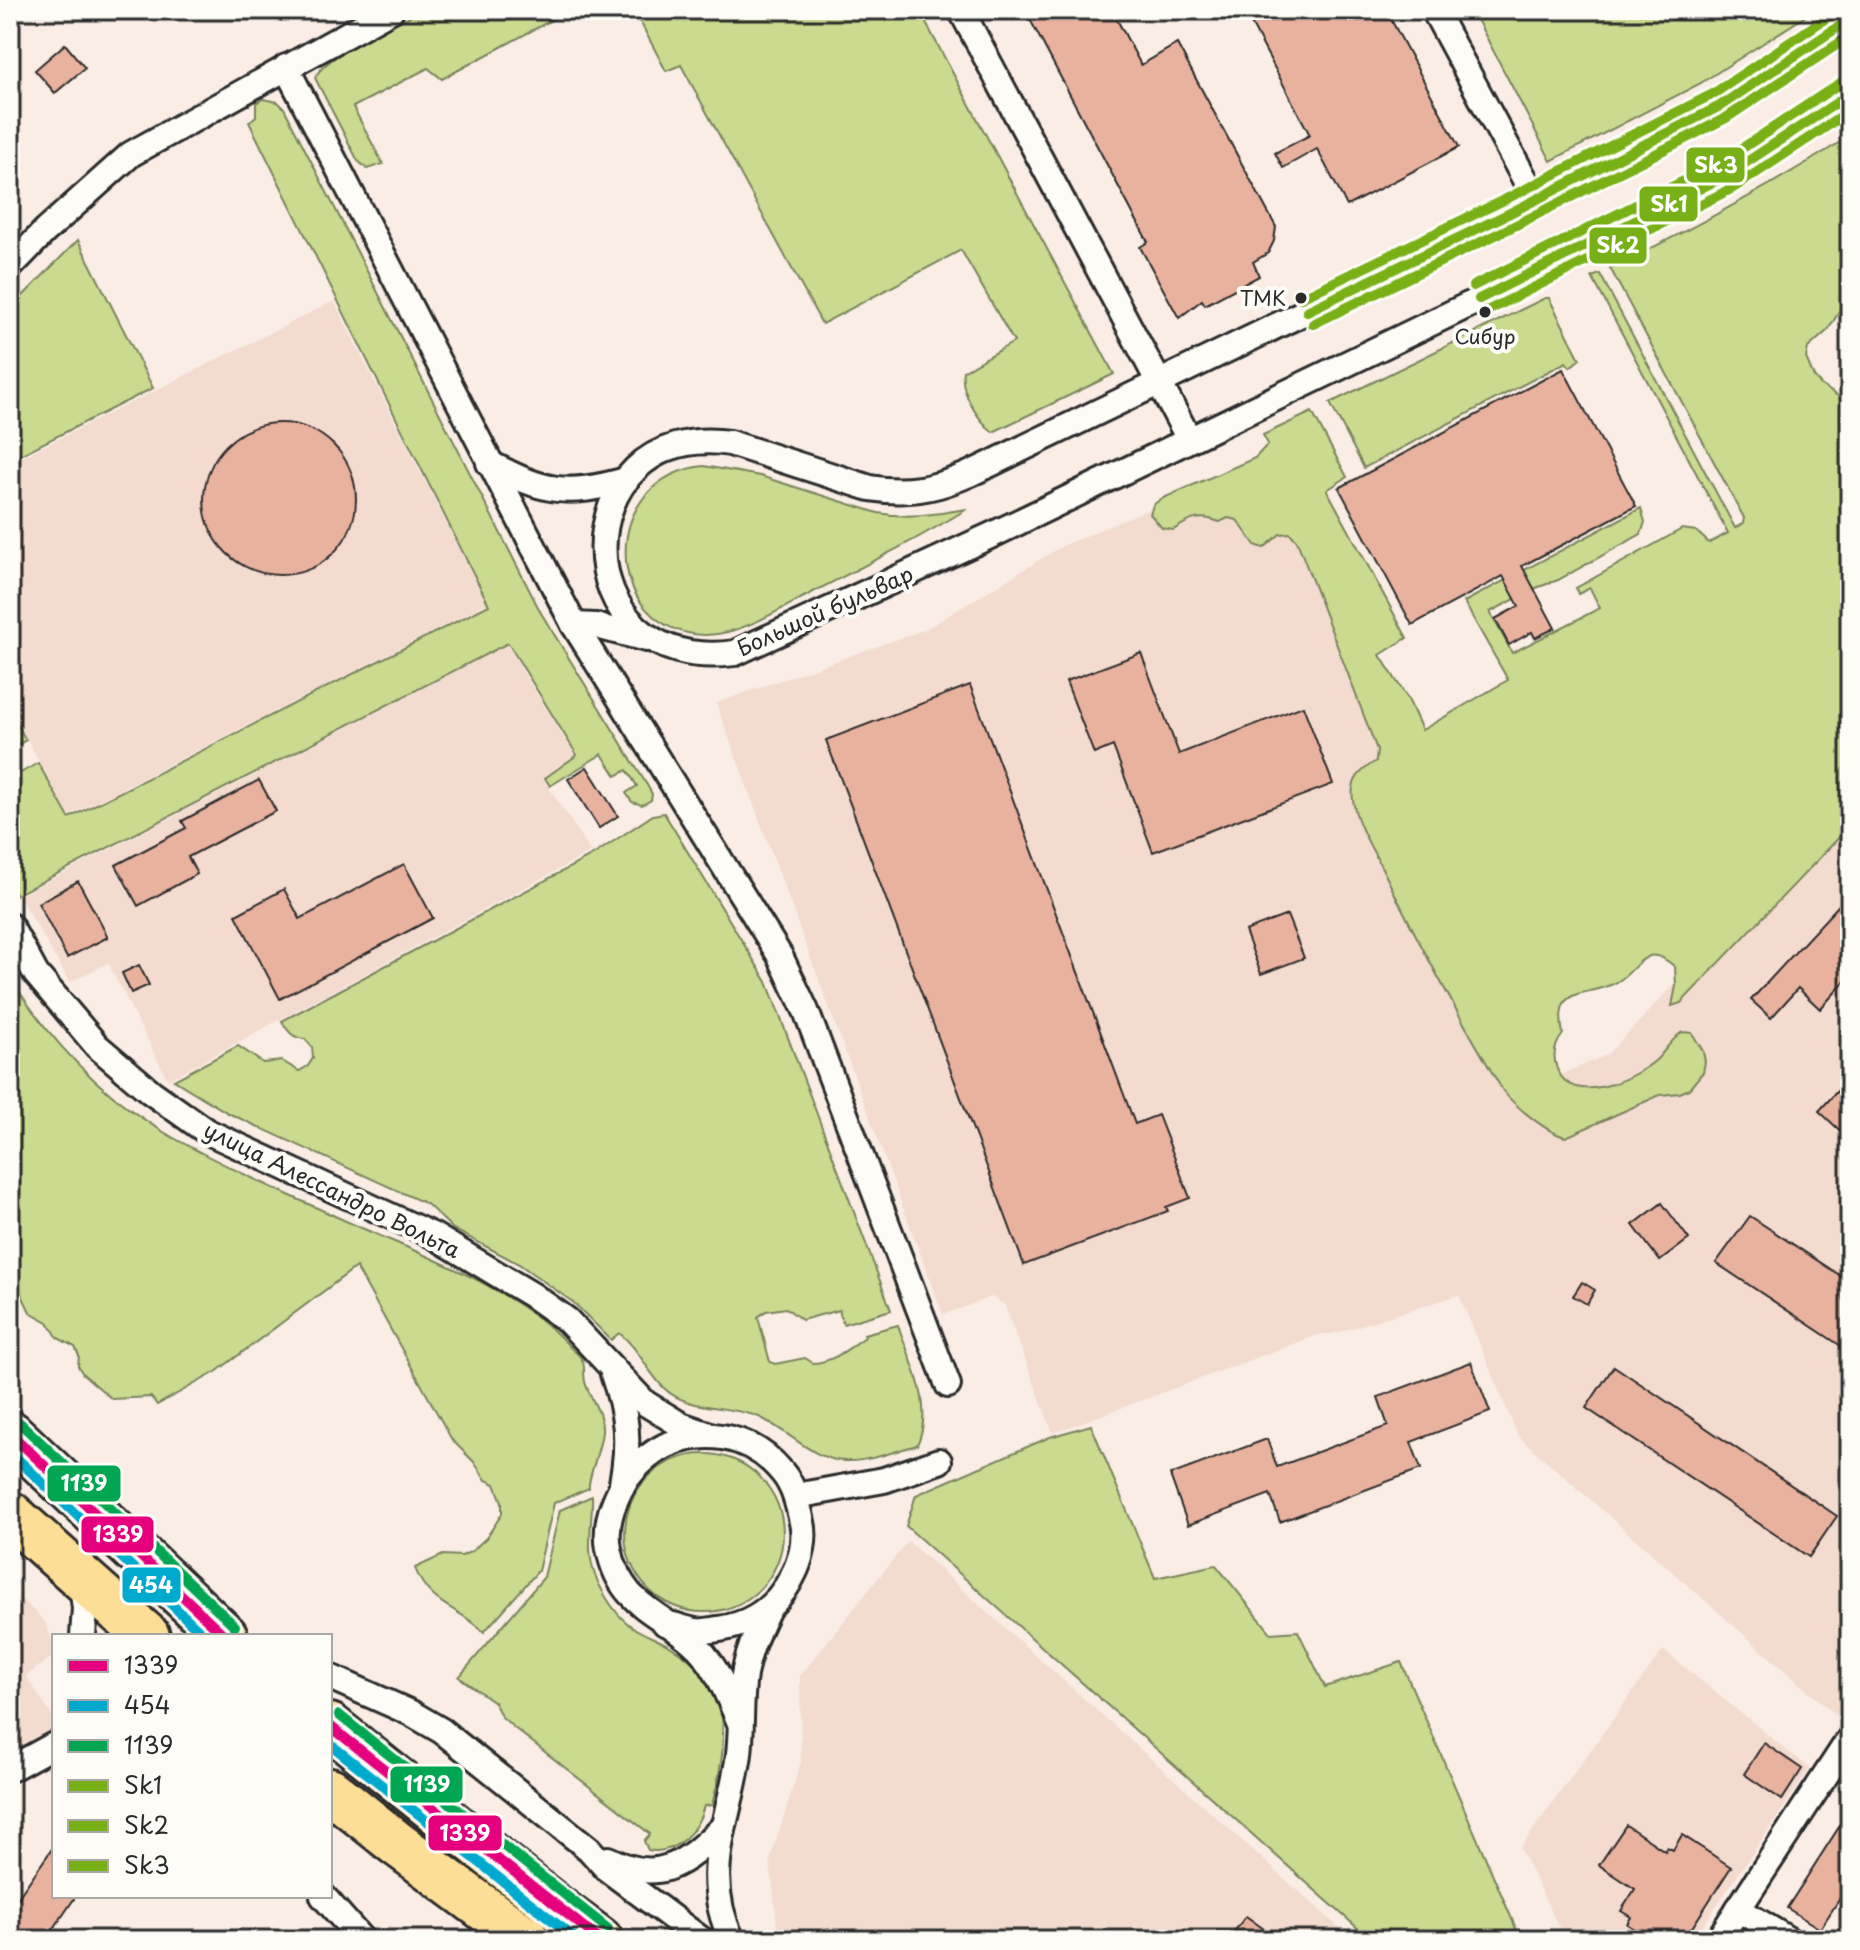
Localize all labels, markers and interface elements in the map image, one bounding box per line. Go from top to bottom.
line badge: Sk3 [1685,146,1746,184]
text: Sk3 [1694,147,1738,180]
line badge: Sk1 [1638,185,1699,223]
text: Sk1 [1651,186,1687,219]
line badge: Sk2 [1588,226,1648,265]
text: Sk2 [1596,227,1640,260]
place label: ТМК [1240,283,1286,313]
marker: ТМК [1293,290,1309,306]
marker: Сибур [1477,304,1493,320]
place label: Сибур [1455,321,1515,351]
street label: Большой бульвар [731,556,918,663]
street label: улица Алессандро Вольта [199,1112,467,1265]
line badge: 1139 [46,1464,122,1503]
text: 1139 [61,1465,107,1498]
line badge: 1339 [80,1515,155,1554]
text: 1339 [93,1516,143,1549]
line badge: 454 [121,1566,182,1604]
text: 454 [129,1567,173,1600]
legend [52,1634,332,1898]
text: 1339 [124,1646,178,1682]
text: 454 [124,1686,171,1722]
text: 1139 [124,1726,173,1762]
line badge: 1139 [389,1765,464,1804]
text: Sk1 [124,1766,162,1802]
text: 1139 [404,1766,450,1799]
text: Sk2 [124,1806,169,1842]
line badge: 1339 [427,1814,503,1852]
text: 1339 [440,1815,490,1848]
text: Sk3 [124,1846,170,1882]

